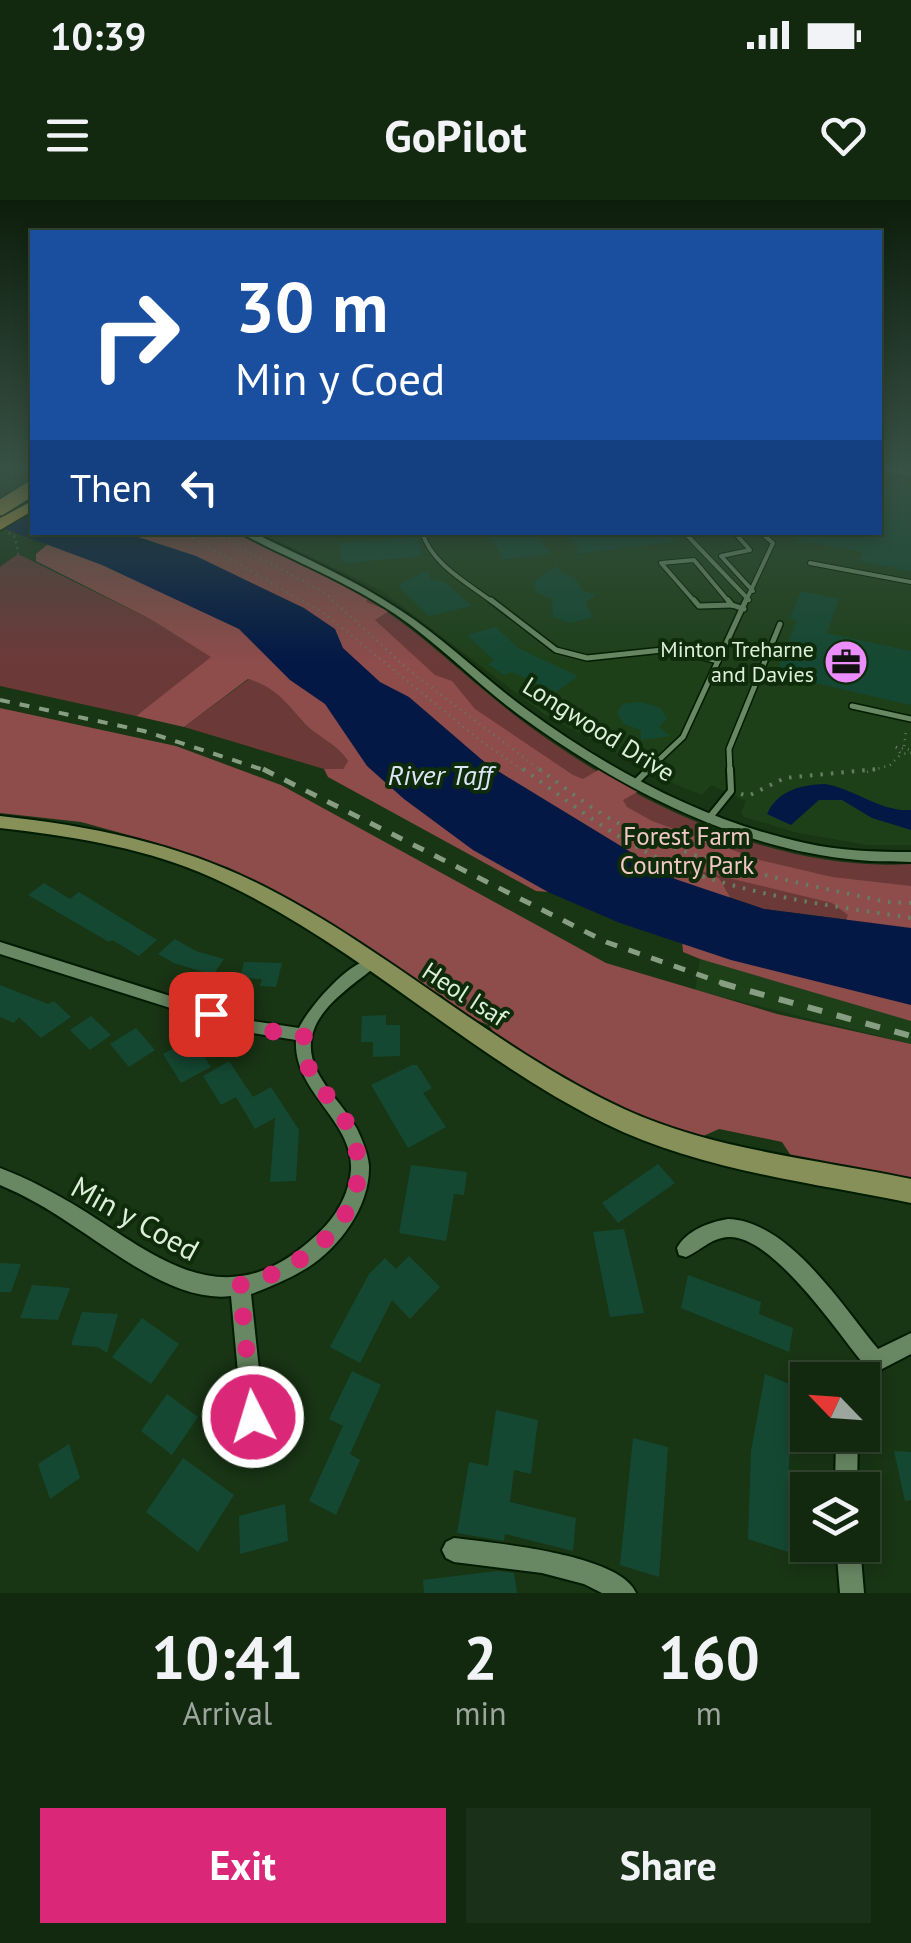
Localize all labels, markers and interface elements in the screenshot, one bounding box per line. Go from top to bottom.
text: 10:39 [50,11,146,60]
text: GoPilot [384,106,527,164]
icon: menu [40,108,95,163]
icon: heart [816,108,871,163]
text: 30 m [235,261,388,351]
icon: right [70,270,200,400]
text: Min y Coed [235,349,445,407]
icon: left [172,460,227,515]
text: Then [70,463,152,512]
place label: Minton Treharne and Davies [660,635,814,688]
office icon: Minton Treharne and Davies [823,639,869,685]
street label: Longwood Drive [517,670,681,788]
water label: River Taff [388,756,497,793]
park label: Forest Farm Country Park [620,820,754,881]
street label: Heol Isaf [417,955,514,1034]
pin [169,972,254,1057]
icon: arrive [184,987,239,1042]
street label: Min y Coed [65,1167,207,1269]
north arrow [790,1362,880,1452]
map controls [790,1362,880,1562]
position arrow [201,1365,305,1469]
button: layers [790,1472,880,1562]
text: 10:41 [151,1618,303,1696]
text: 2 [464,1618,498,1696]
text: 160 [658,1618,760,1696]
text: Arrival [182,1692,272,1734]
text: min [455,1692,507,1734]
text: m [696,1692,722,1734]
button: Exit [40,1808,446,1923]
button: Share [466,1808,871,1923]

